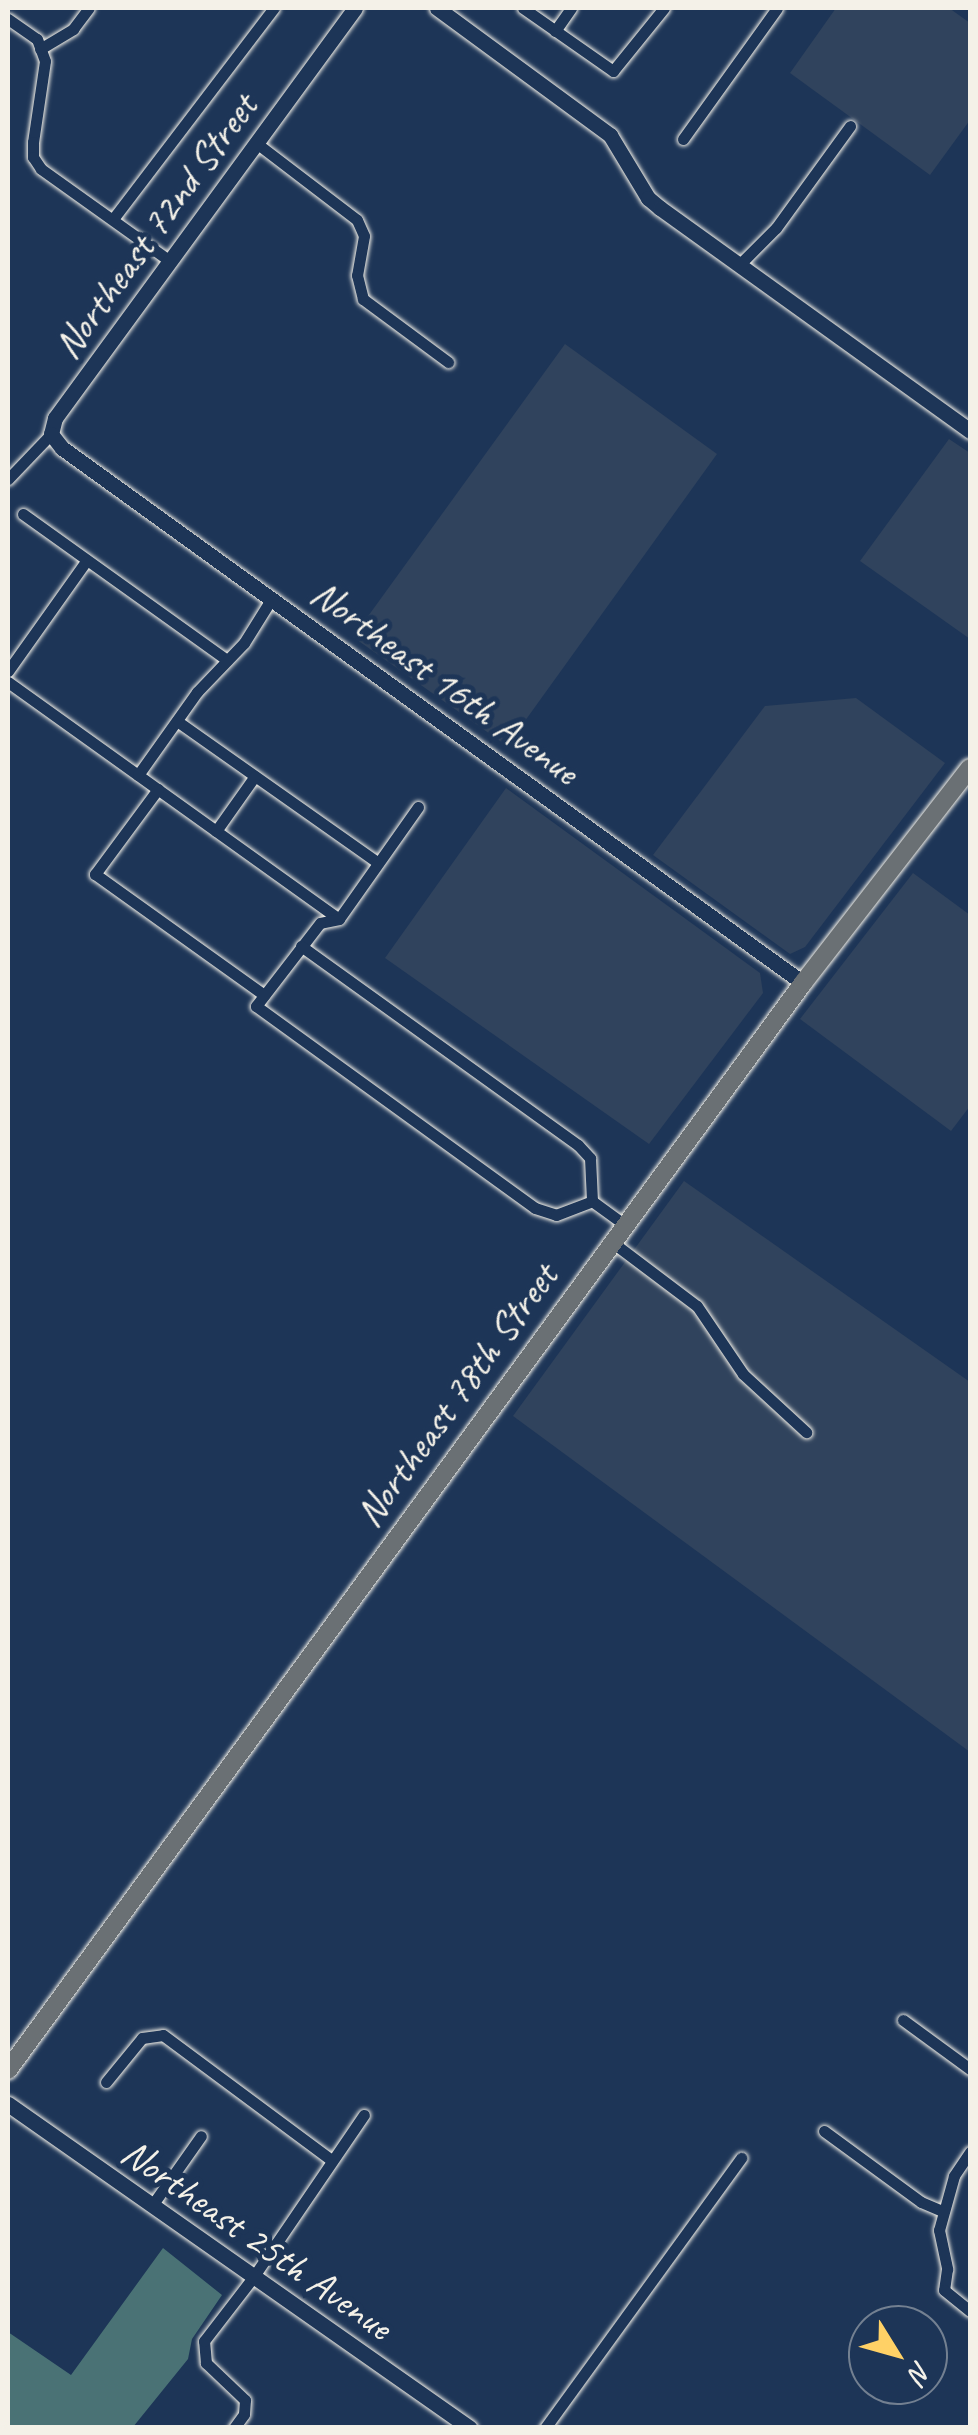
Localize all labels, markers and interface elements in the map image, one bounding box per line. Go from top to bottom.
street label: Northeast 72nd Street [43,84,267,368]
street label: Northeast 16th Avenue [302,569,588,795]
street label: Northeast 78th Street [344,1254,568,1536]
street label: Northeast 25th Avenue [113,2128,401,2350]
north arrow [848,2305,948,2405]
text: N [902,2355,940,2390]

